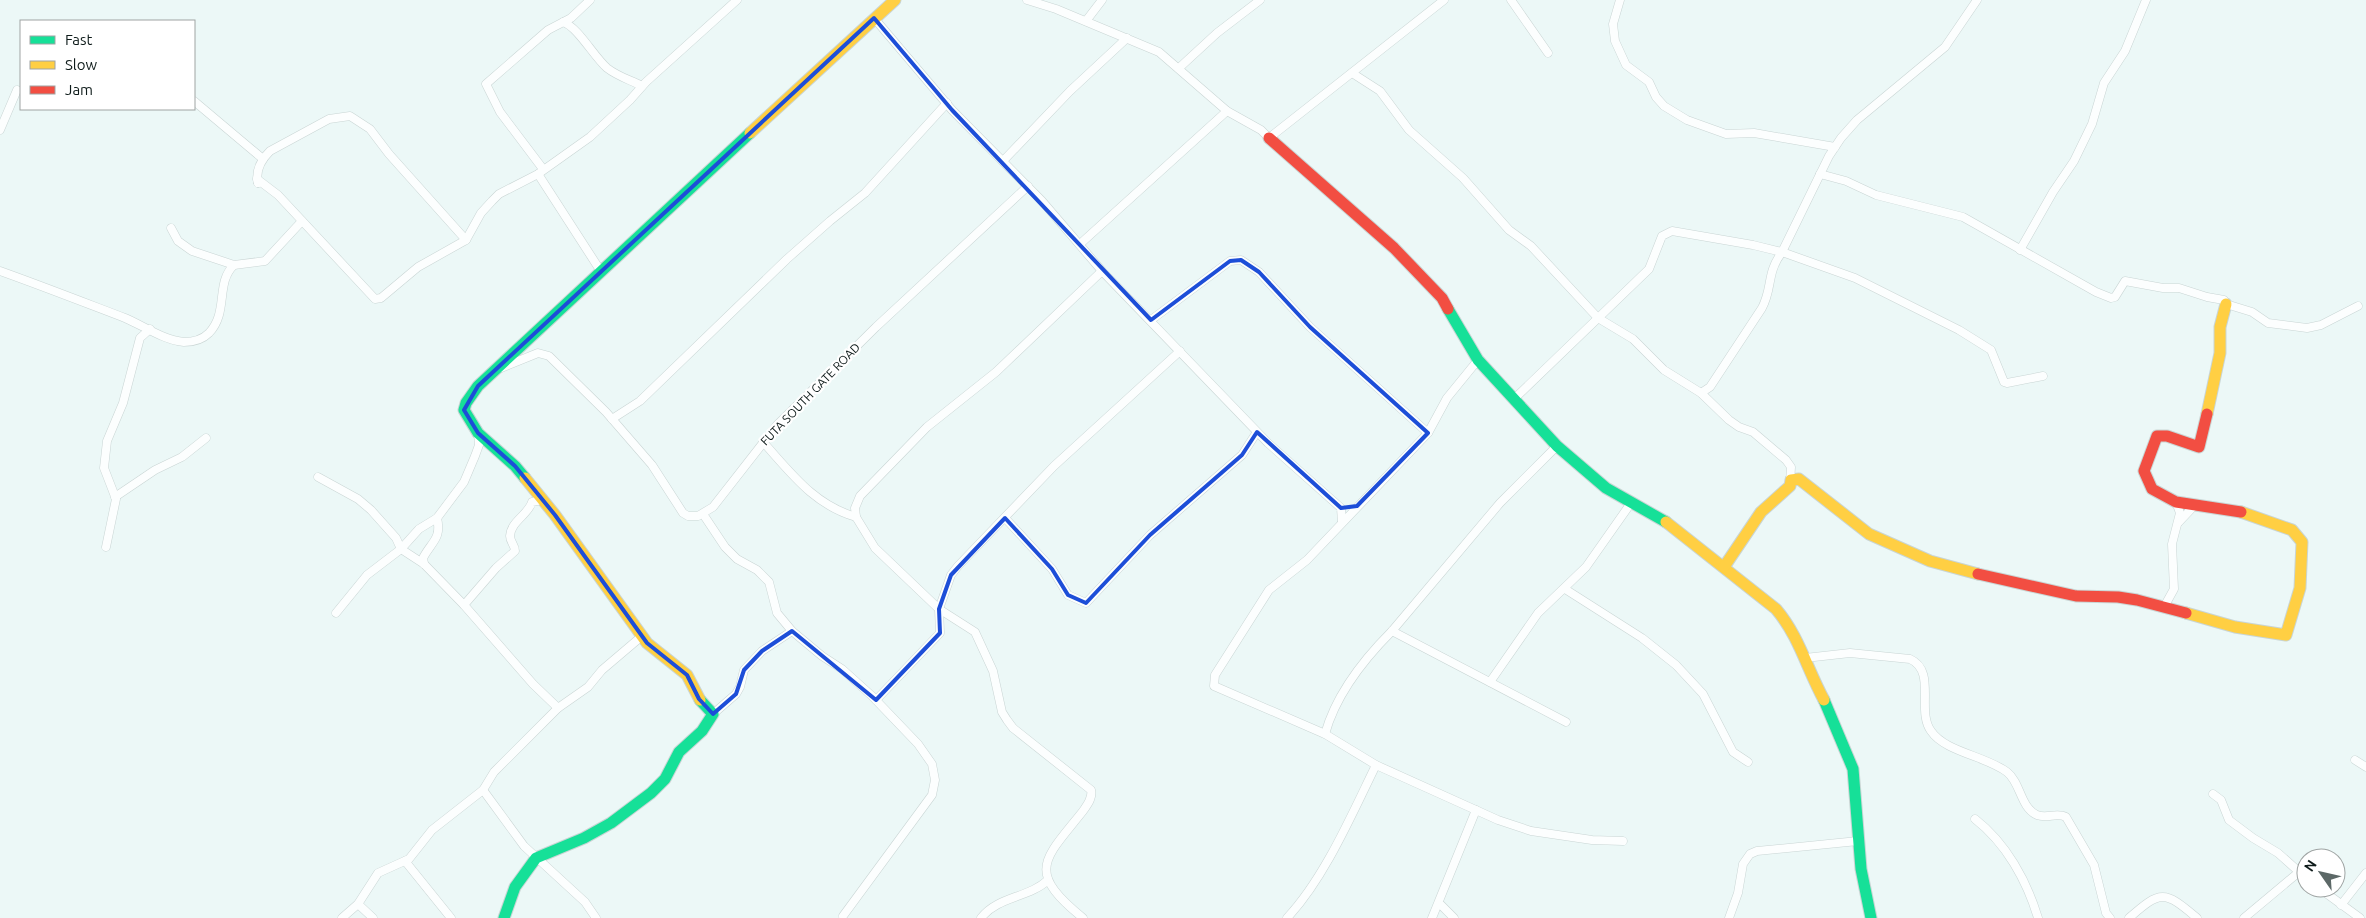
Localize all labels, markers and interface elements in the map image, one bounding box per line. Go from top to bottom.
legend [20,20,195,110]
text: Fast [65,31,93,48]
text: Slow [65,56,98,73]
text: Jam [65,81,93,98]
street label: FUTA SOUTH GATE ROAD [758,340,862,448]
north arrow [2296,848,2346,898]
text: N [2301,857,2320,875]

